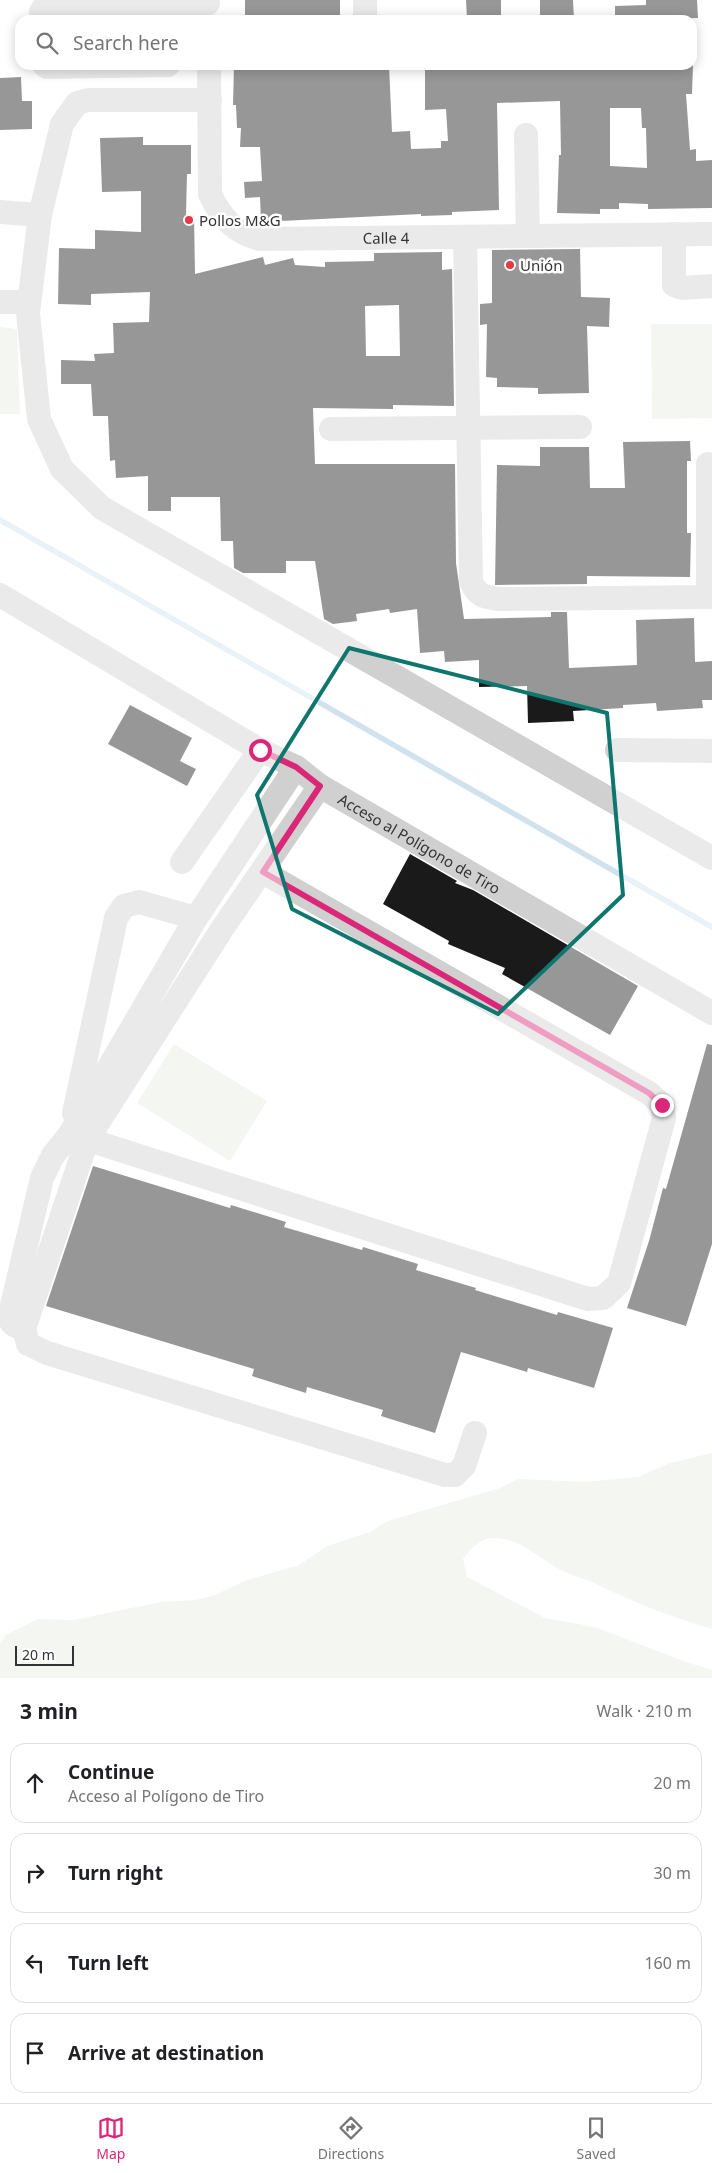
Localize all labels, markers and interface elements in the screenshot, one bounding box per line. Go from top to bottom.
search box [15,15,697,70]
icon: search [33,29,61,57]
text: Search here [73,30,179,56]
place label: Pollos M&G [199,210,281,230]
marker: Pollos M&G [183,214,195,226]
street label: Calle 4 [363,227,410,248]
place label: Unión [520,255,562,275]
marker: Unión [504,259,516,271]
route start [249,739,272,762]
street label: Acceso al Polígono de Tiro [335,789,504,898]
route end [651,1094,674,1117]
scale bar [15,1643,74,1666]
text: 20 m [22,1645,55,1664]
text: 3 min [20,1697,78,1725]
text: Walk · 210 m [597,1700,692,1722]
text: Continue [68,1759,154,1785]
icon: ahead [21,1769,49,1797]
text: 20 m [654,1772,691,1794]
text: Acceso al Polígono de Tiro [68,1785,264,1807]
icon: right [21,1859,49,1887]
text: Turn right [68,1860,163,1886]
text: 30 m [654,1862,691,1884]
icon: left [21,1949,49,1977]
text: Turn left [68,1950,149,1976]
text: 160 m [644,1952,691,1974]
icon: arrive [21,2039,49,2067]
text: Arrive at destination [68,2040,264,2066]
tab: Map [96,2114,125,2163]
tab: Directions [318,2114,384,2163]
tab: Saved [577,2114,616,2163]

